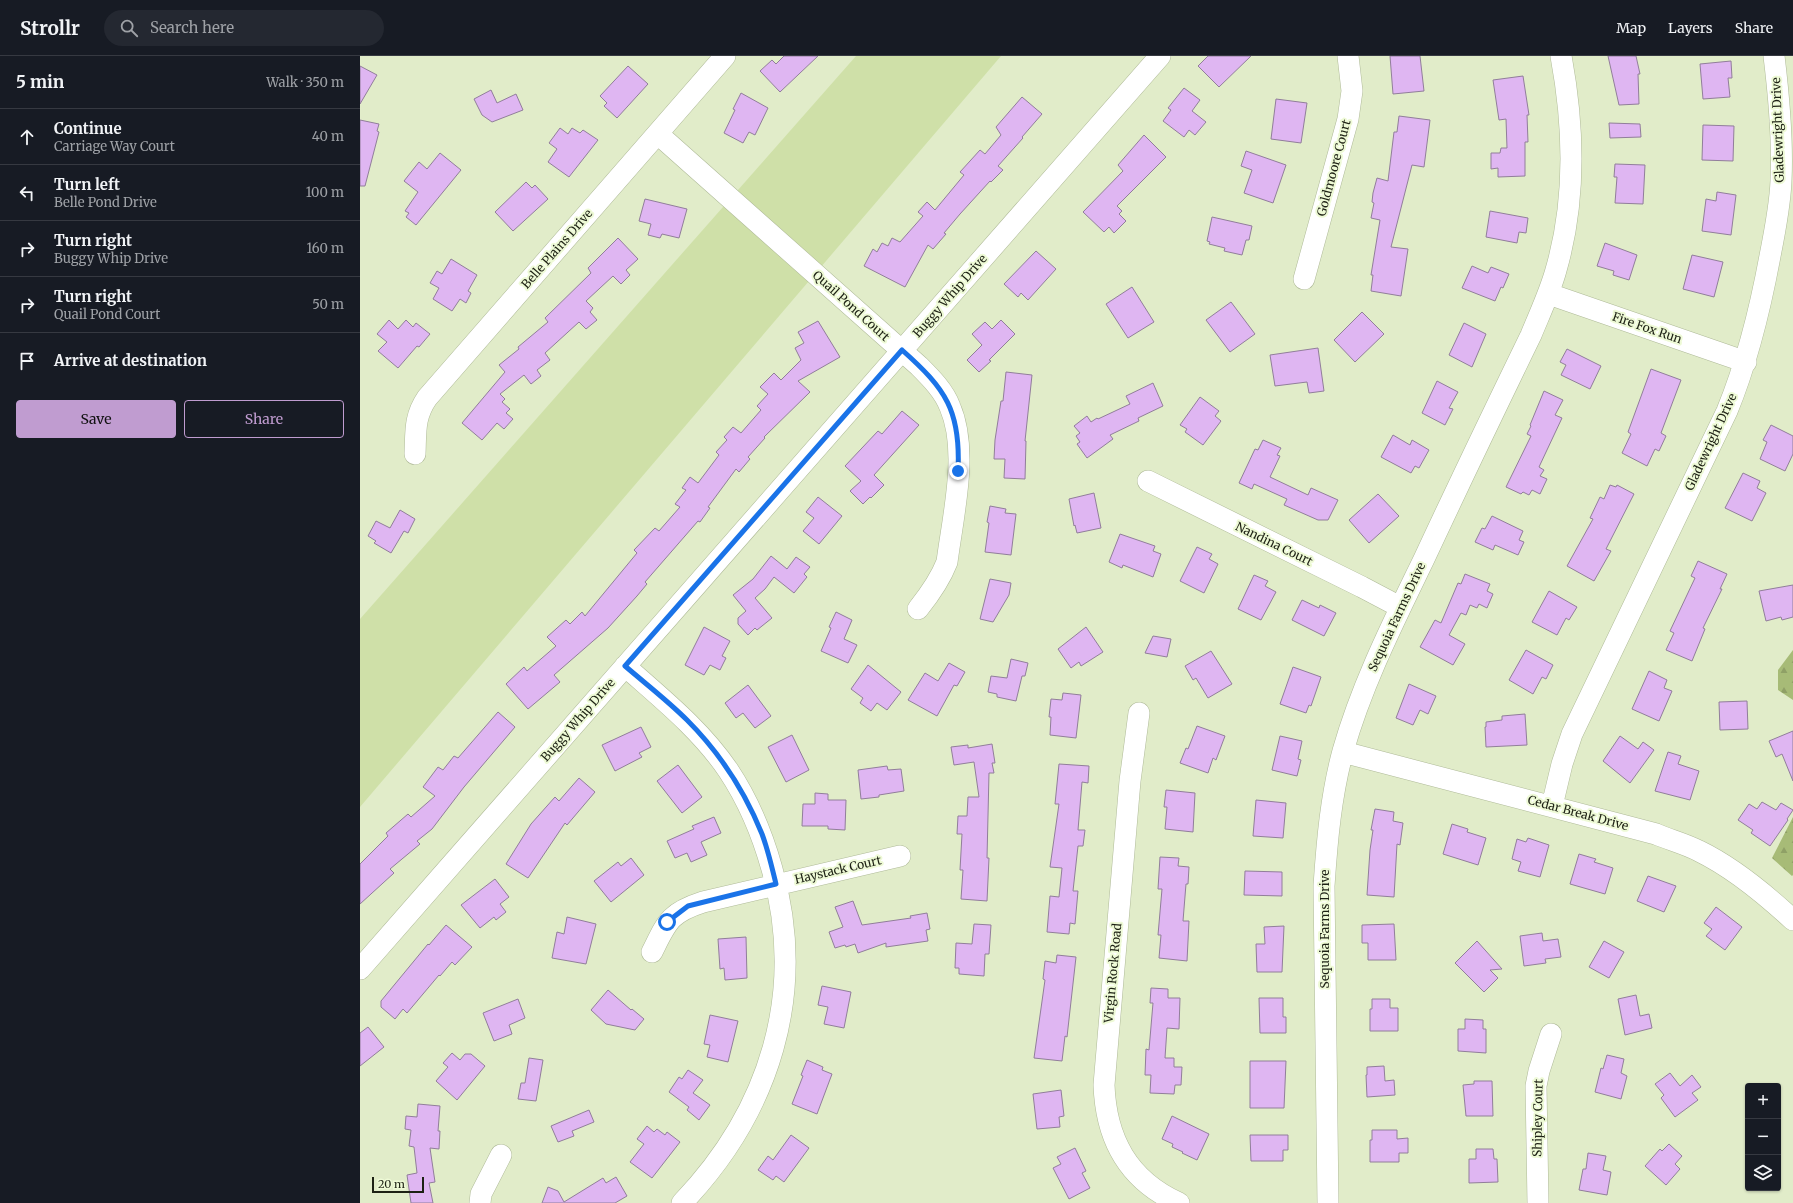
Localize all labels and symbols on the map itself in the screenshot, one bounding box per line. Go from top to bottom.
street label: Gladewright Drive [1768,77,1787,183]
street label: Goldmoore Court [1313,118,1354,218]
street label: Belle Plains Drive [518,206,595,292]
street label: Buggy Whip Drive [909,251,990,340]
street label: Quail Pond Court [810,267,893,344]
street label: Fire Fox Run [1610,309,1684,346]
street label: Gladewright Drive [1681,391,1740,493]
route end [949,462,967,480]
street label: Nandina Court [1233,518,1316,569]
street label: Sequoia Farms Drive [1365,560,1428,674]
street label: Buggy Whip Drive [537,675,618,764]
street label: Cedar Break Drive [1526,792,1630,833]
street label: Haystack Court [793,852,883,887]
street label: Sequoia Farms Drive [1317,870,1332,988]
route start [658,913,676,931]
street label: Virgin Rock Road [1101,922,1124,1024]
street label: Shipley Court [1529,1079,1546,1157]
scale bar [372,1175,424,1194]

